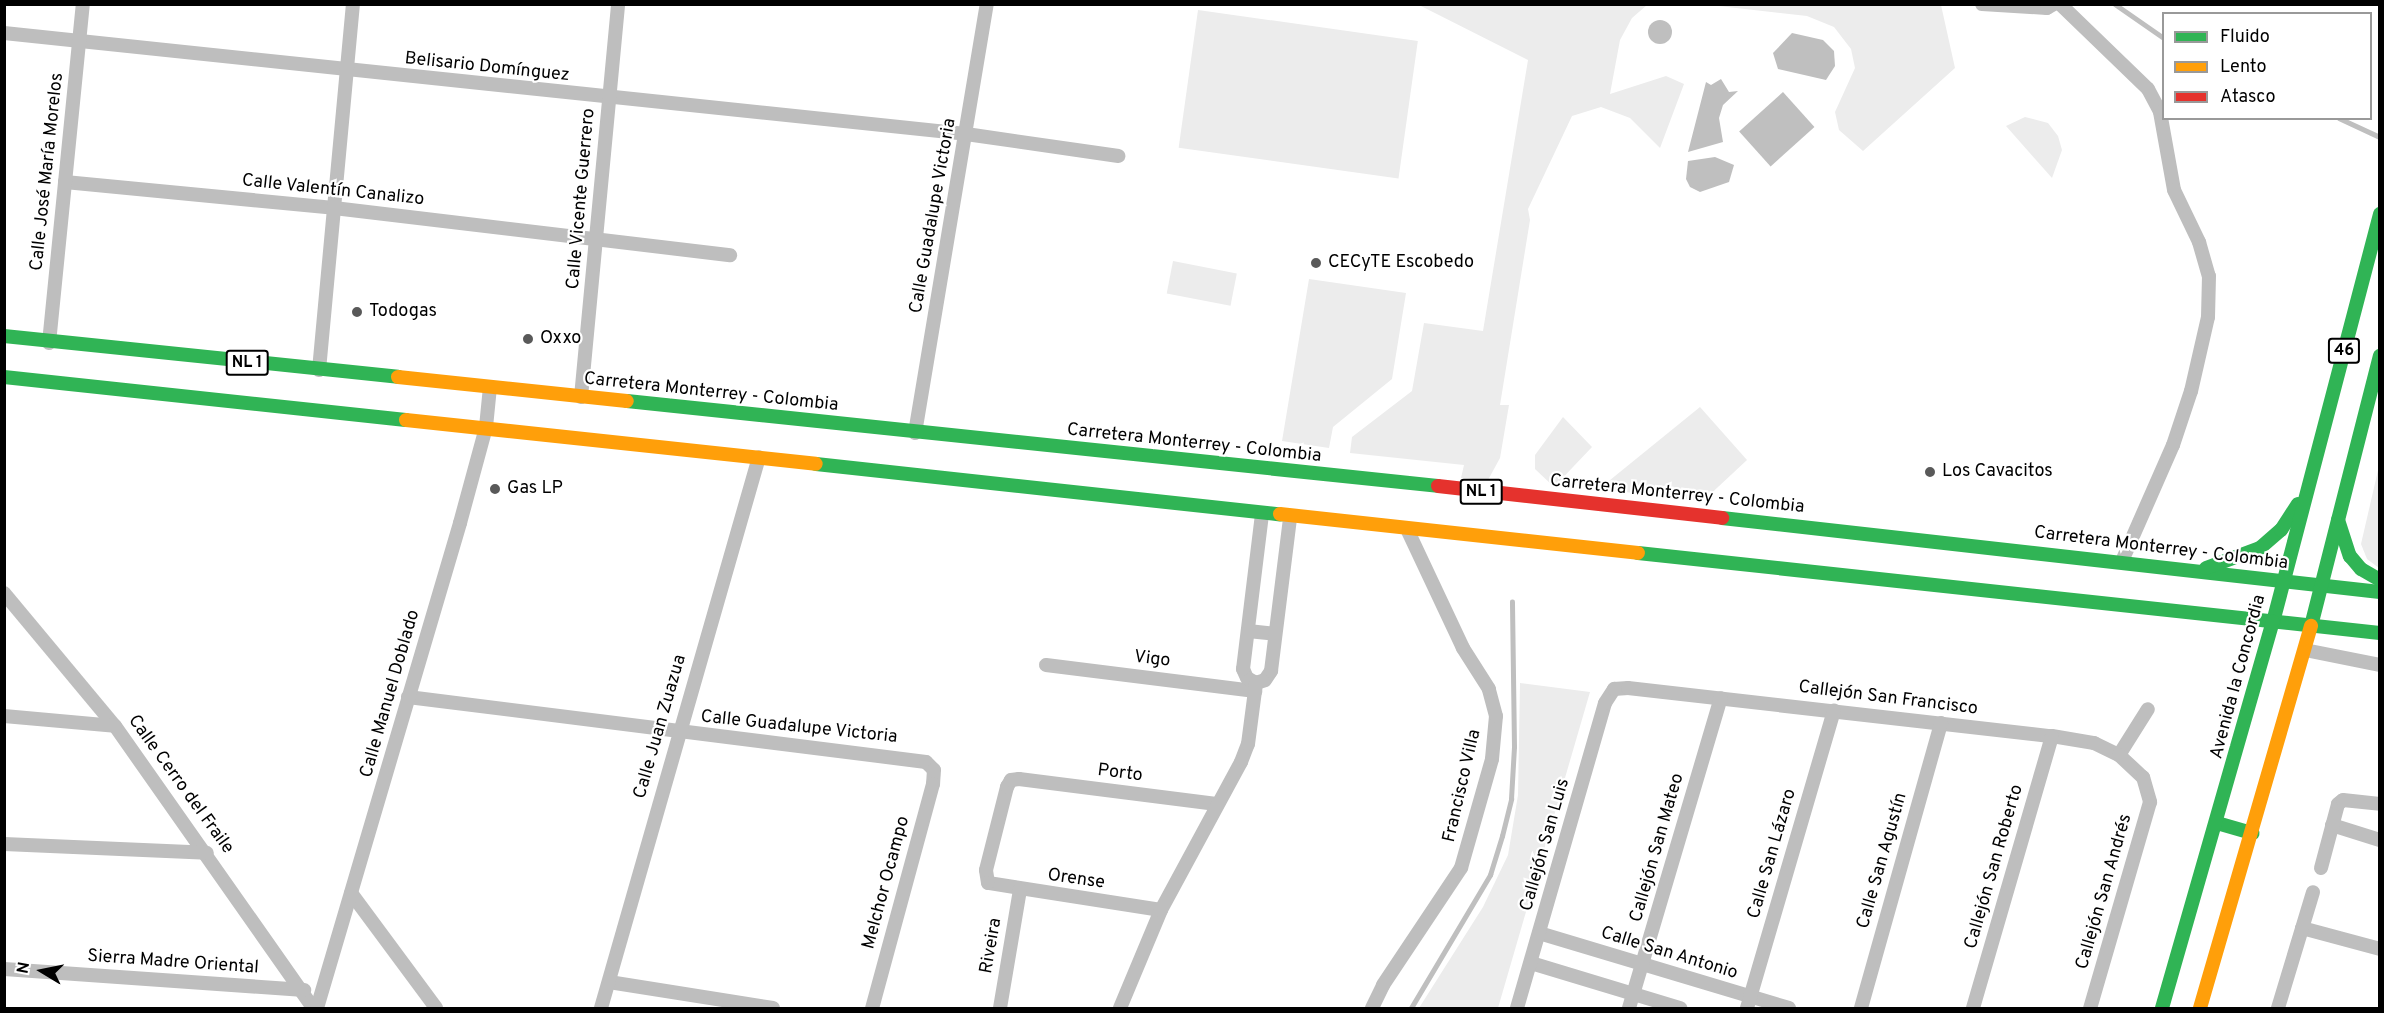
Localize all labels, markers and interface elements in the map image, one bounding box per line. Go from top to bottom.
legend [2162,12,2372,120]
text: Fluido [2220,26,2270,49]
street label: Belisario Domínguez [403,49,571,87]
text: Lento [2220,56,2266,79]
street label: Calle José María Morelos [27,72,69,272]
text: Atasco [2220,86,2276,109]
street label: Calle Vicente Guerrero [563,107,601,291]
street label: Calle Guadalupe Victoria [906,116,962,316]
street label: Calle Valentín Canalizo [240,171,426,211]
place label: CECyTE Escobedo [1328,252,1474,274]
marker: CECyTE Escobedo [1309,256,1323,270]
place label: Todogas [369,301,437,323]
marker: Todogas [350,305,364,319]
place label: Oxxo [540,328,581,350]
marker: Oxxo [521,332,535,346]
road number: 46 [2328,338,2360,364]
road number: NL 1 [224,350,270,376]
street label: Carretera Monterrey - Colombia [583,369,839,417]
street label: Carretera Monterrey - Colombia [1066,420,1322,468]
place label: Los Cavacitos [1942,461,2053,483]
marker: Los Cavacitos [1923,465,1937,479]
street label: Carretera Monterrey - Colombia [1549,471,1805,519]
place label: Gas LP [507,478,563,500]
road number: NL 1 [1458,479,1504,505]
marker: Gas LP [488,482,502,496]
street label: Carretera Monterrey - Colombia [2033,523,2289,575]
street label: Avenida la Concordia [2207,593,2271,761]
street label: Calle Manuel Doblado [357,608,425,780]
street label: Vigo [1133,647,1171,673]
street label: Calle Juan Zuazua [630,653,692,801]
street label: Callejón San Francisco [1797,677,1979,721]
street label: Calle Guadalupe Victoria [699,707,899,749]
street label: Calle Cerro del Fraile [122,711,238,859]
street label: Francisco Villa [1439,727,1487,845]
street label: Porto [1096,761,1144,787]
street label: Callejón San Mateo [1626,771,1690,925]
street label: Callejón San Luis [1517,776,1575,914]
street label: Callejón San Roberto [1961,782,2029,952]
street label: Calle San Lázaro [1744,787,1802,921]
street label: Calle San Agustín [1853,790,1913,932]
street label: Callejón San Andrés [2072,811,2138,973]
street label: Melchor Ocampo [859,814,915,952]
street label: Orense [1046,865,1106,895]
street label: Riveira [976,917,1008,975]
street label: Calle San Antonio [1598,923,1740,985]
north arrow [12,941,72,1001]
street label: Sierra Madre Oriental [86,946,260,980]
text: N [13,960,35,975]

